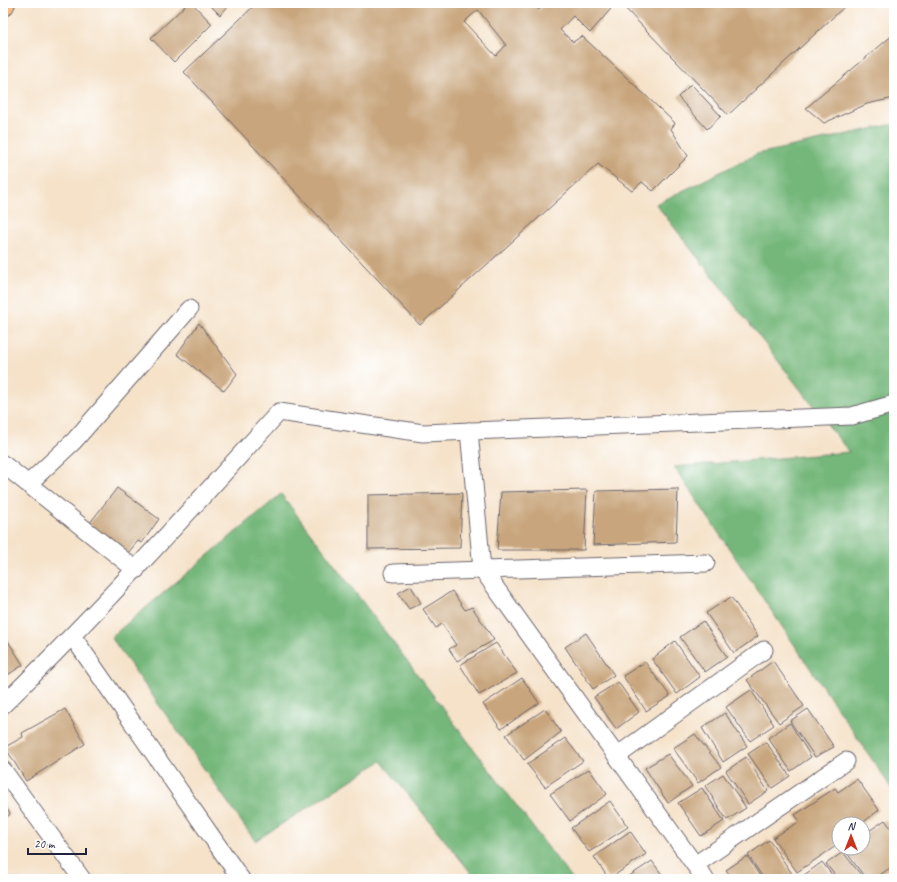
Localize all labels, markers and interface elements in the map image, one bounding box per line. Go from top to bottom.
north arrow [831,816,871,856]
text: N [848,819,857,833]
scale bar [28,830,86,856]
text: 20 m [34,836,56,852]

